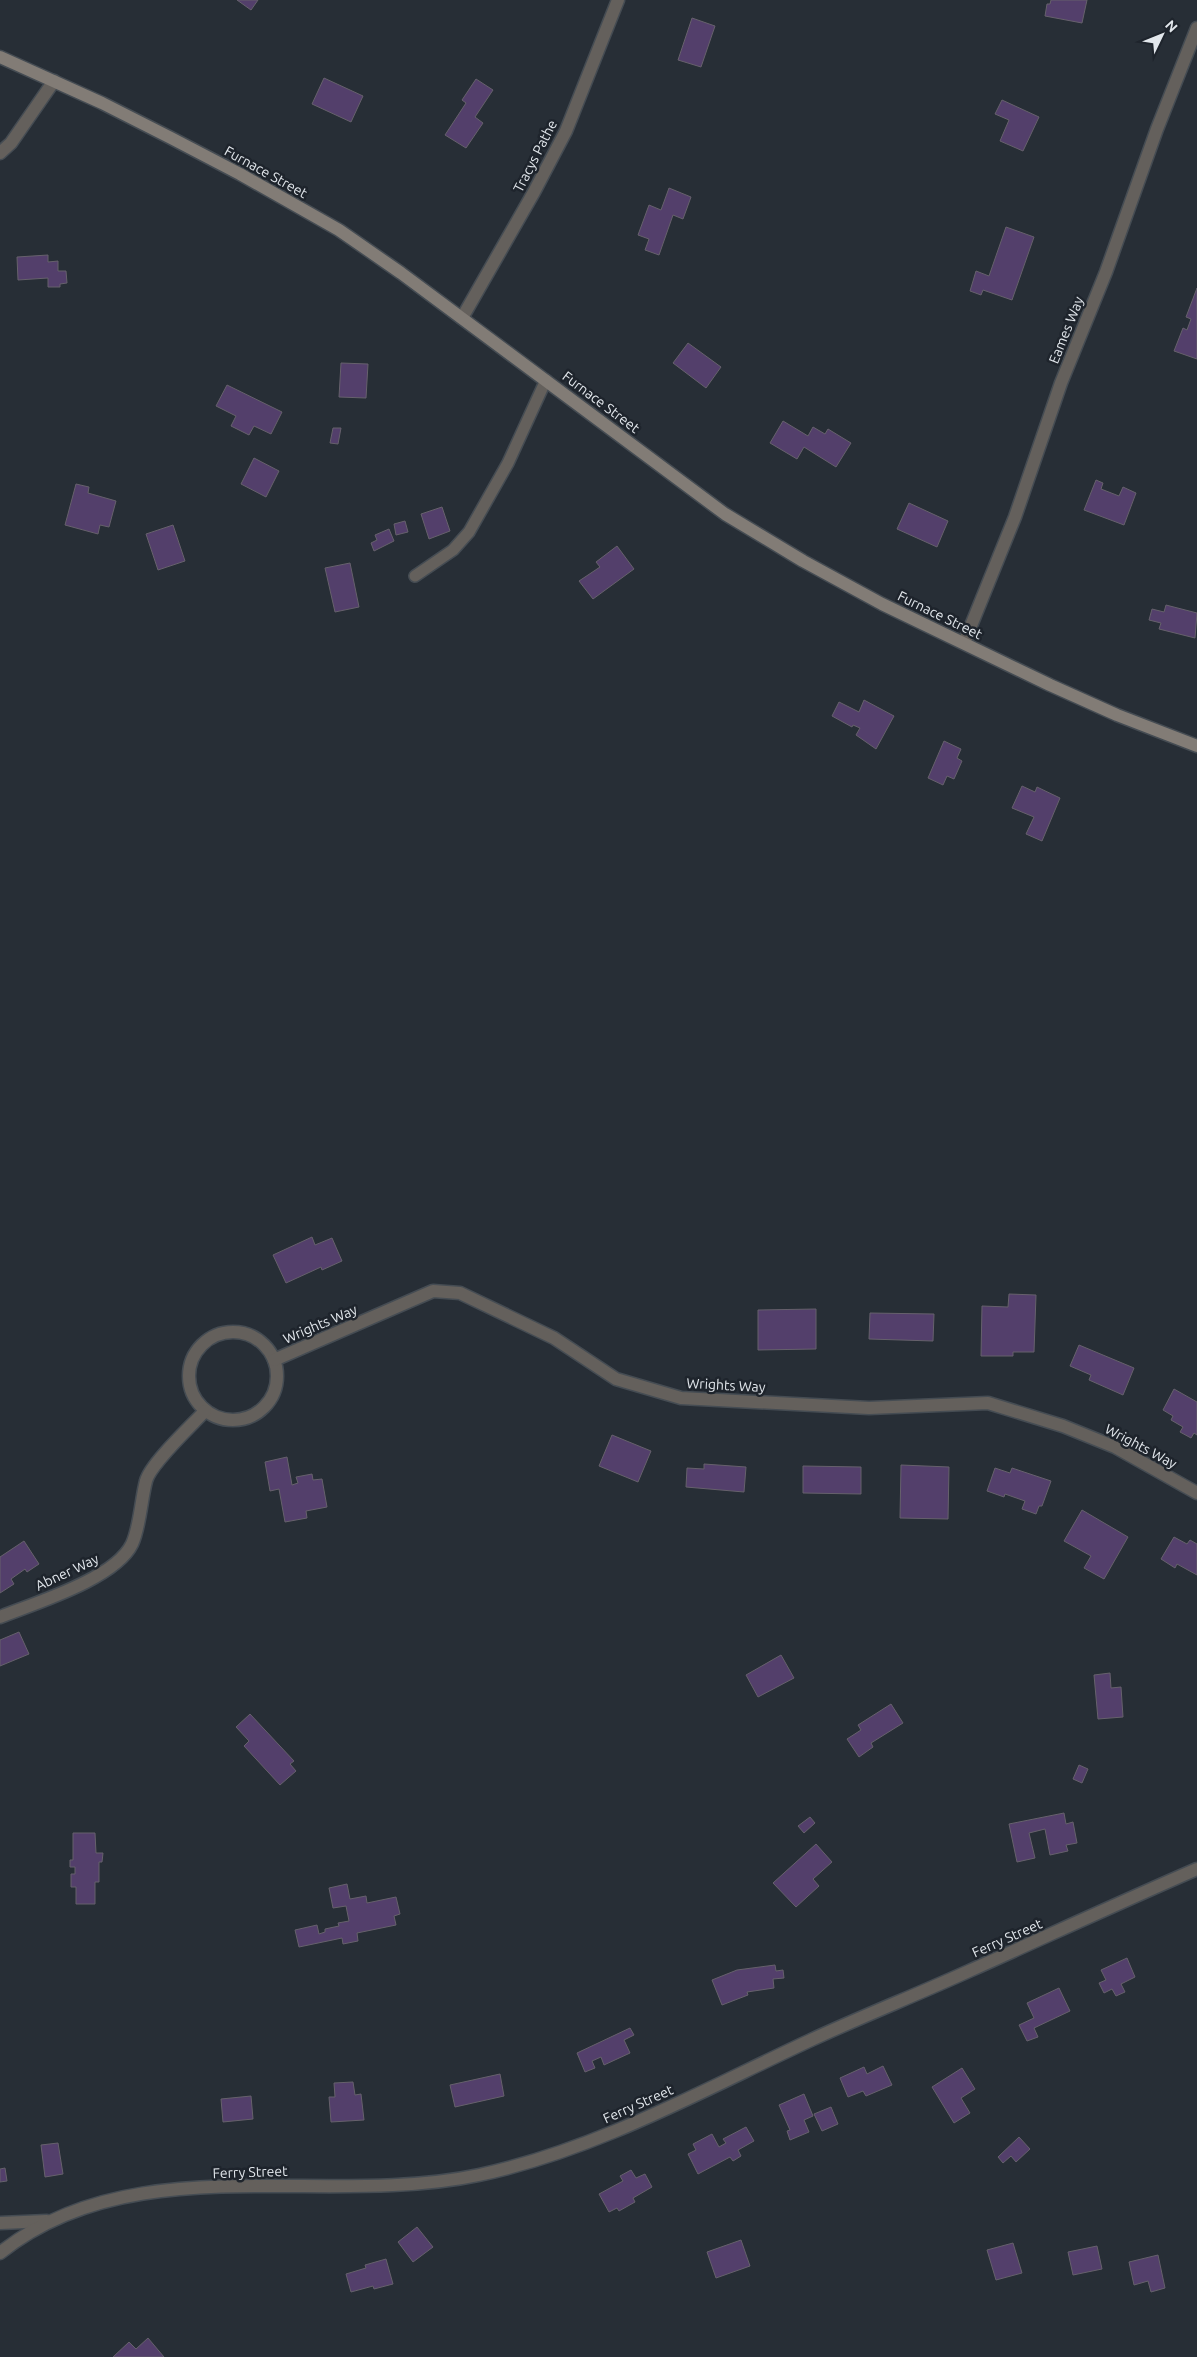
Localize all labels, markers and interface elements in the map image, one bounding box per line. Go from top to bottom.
north arrow [1137,10,1187,60]
text: N [1162,17,1181,35]
street label: Tracys Pathe [510,117,560,195]
street label: Furnace Street [222,143,311,202]
street label: Eames Way [1045,294,1087,366]
street label: Furnace Street [559,368,643,436]
street label: Furnace Street [895,588,985,643]
street label: Wrights Way [281,1301,360,1347]
street label: Wrights Way [686,1375,766,1395]
street label: Wrights Way [1102,1420,1180,1472]
street label: Abner Way [33,1550,101,1594]
street label: Ferry Street [969,1915,1045,1961]
street label: Ferry Street [600,2081,676,2127]
street label: Ferry Street [212,2163,288,2181]

